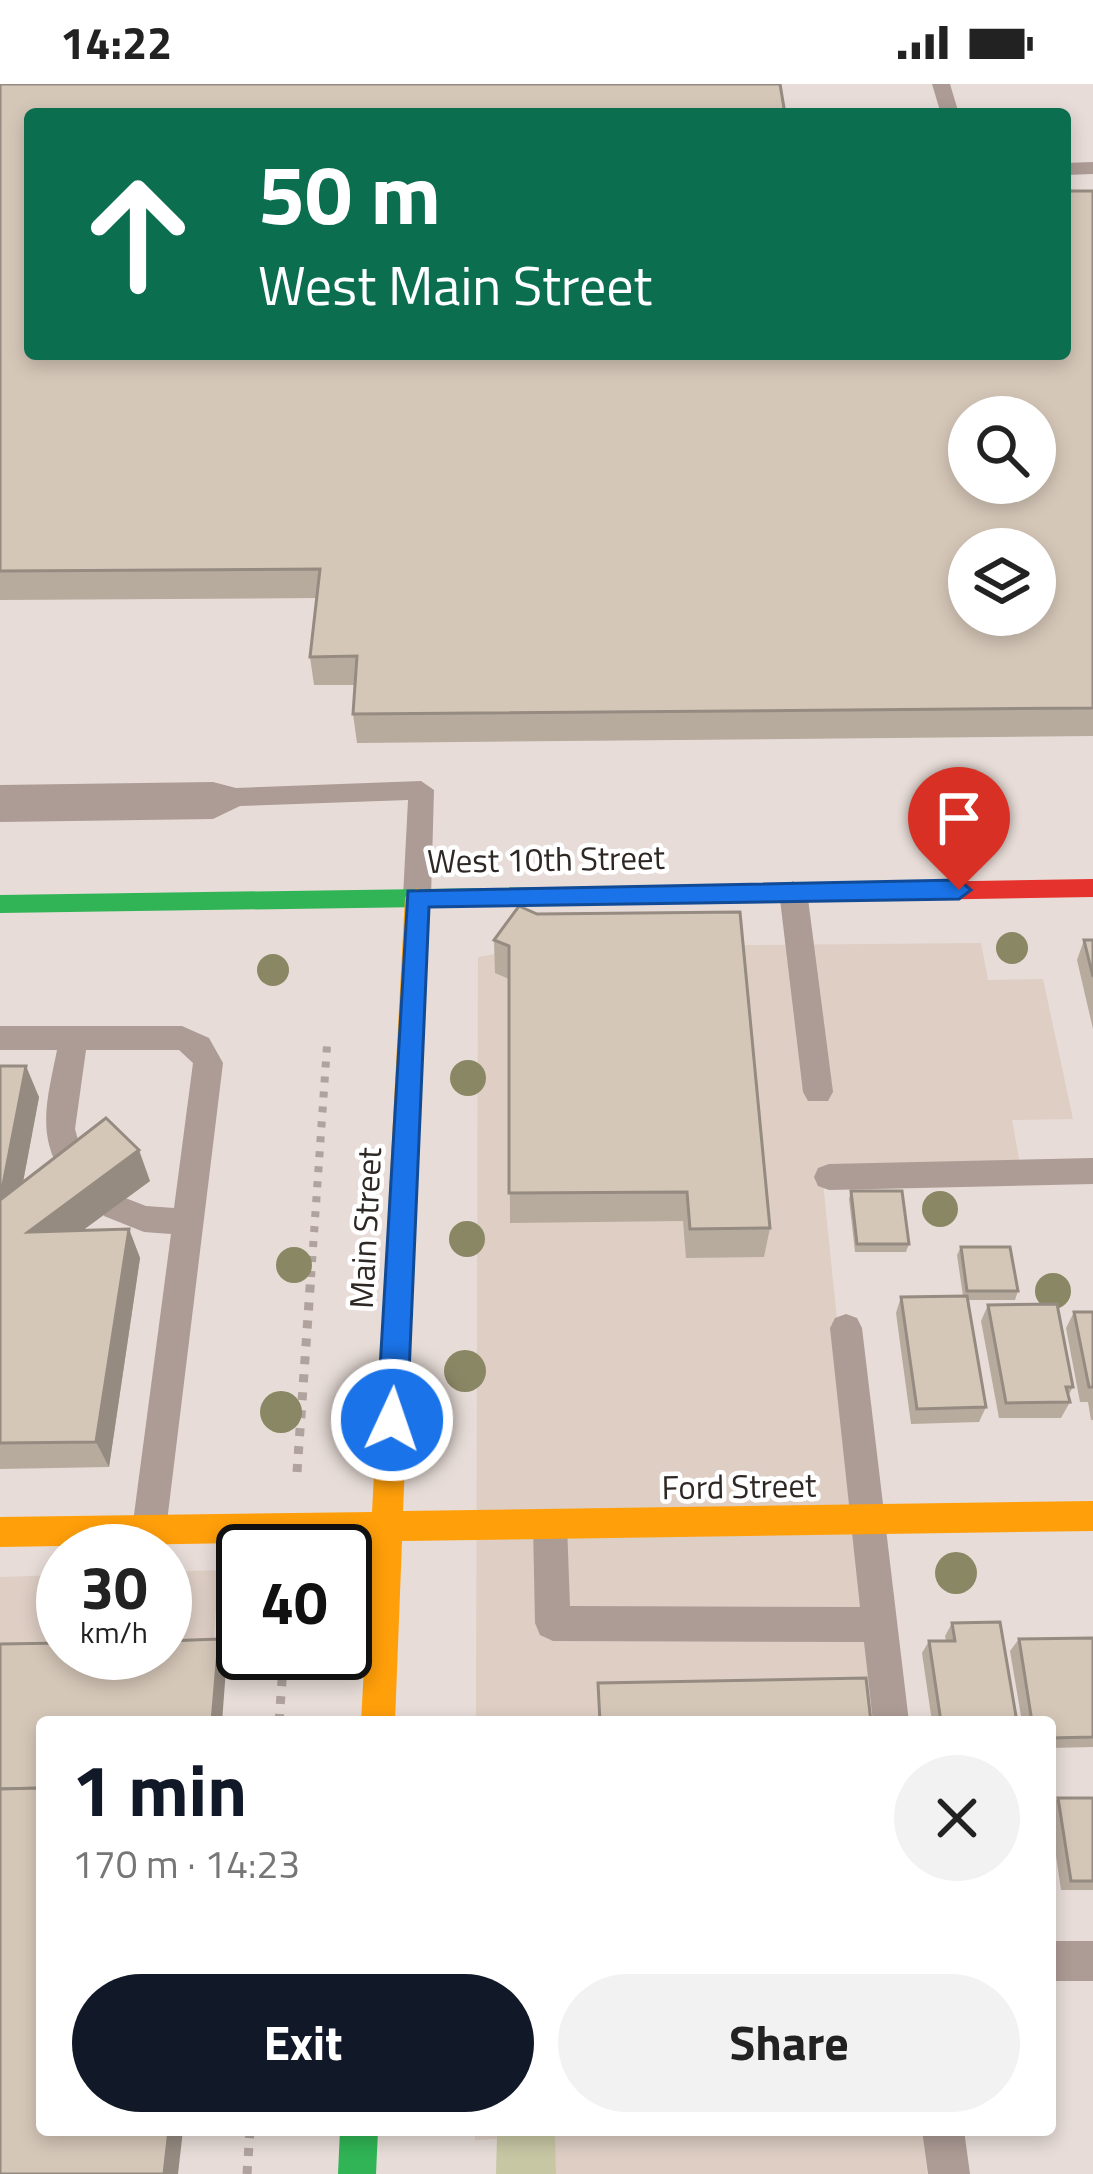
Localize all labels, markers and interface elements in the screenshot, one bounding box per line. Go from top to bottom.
text: 14:22 [60,8,172,76]
text: 50 m [258,129,441,257]
icon: ahead [60,156,216,312]
text: West Main Street [258,244,652,326]
map controls [948,396,1056,636]
button: search [948,396,1056,504]
button: layers [948,528,1056,636]
pin [908,767,1010,890]
icon: arrive [926,785,992,851]
street label: West 10th Street [427,832,666,886]
street label: Main Street [336,1146,394,1310]
position arrow [329,1357,455,1483]
street label: Ford Street [661,1460,817,1512]
speed limit sign: 40 [216,1524,372,1680]
text: 30 [80,1541,148,1632]
text: km/h [80,1609,148,1655]
text: 1 min [72,1734,247,1844]
button: close [894,1755,1020,1881]
text: 170 m · 14:23 [72,1834,300,1893]
button: Exit [72,1974,534,2112]
button: Share [558,1974,1020,2112]

